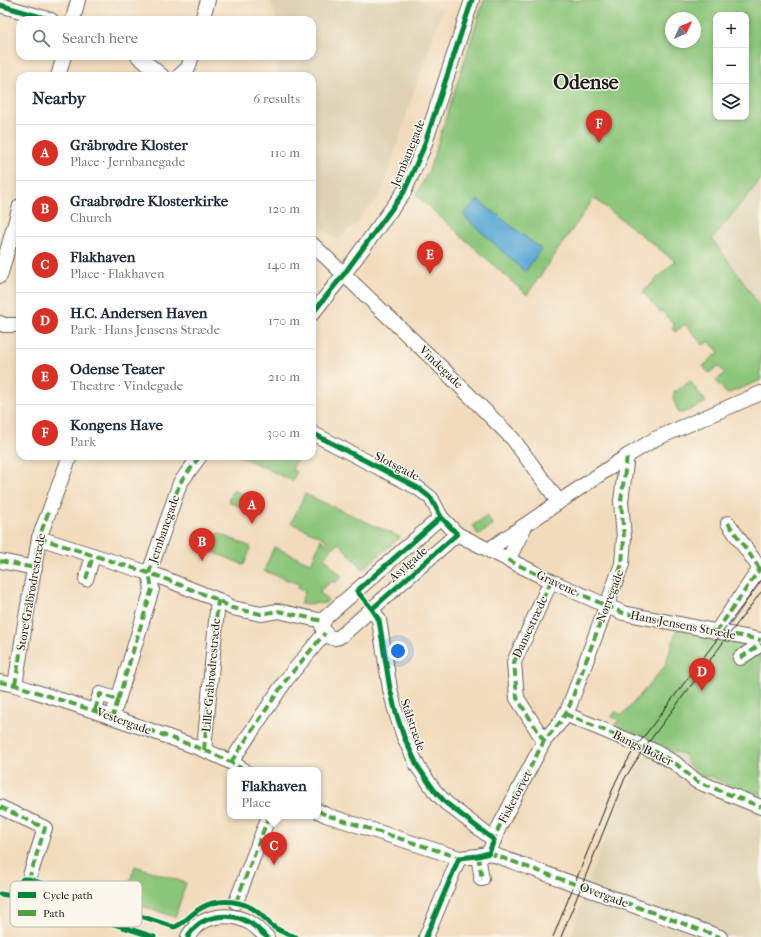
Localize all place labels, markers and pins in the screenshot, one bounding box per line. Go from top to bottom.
pin: F [586,110,612,143]
pin: E [417,241,443,274]
pin: A [239,491,265,524]
pin: B [189,528,215,561]
pin: D [689,658,715,691]
pin: C [261,832,287,865]

